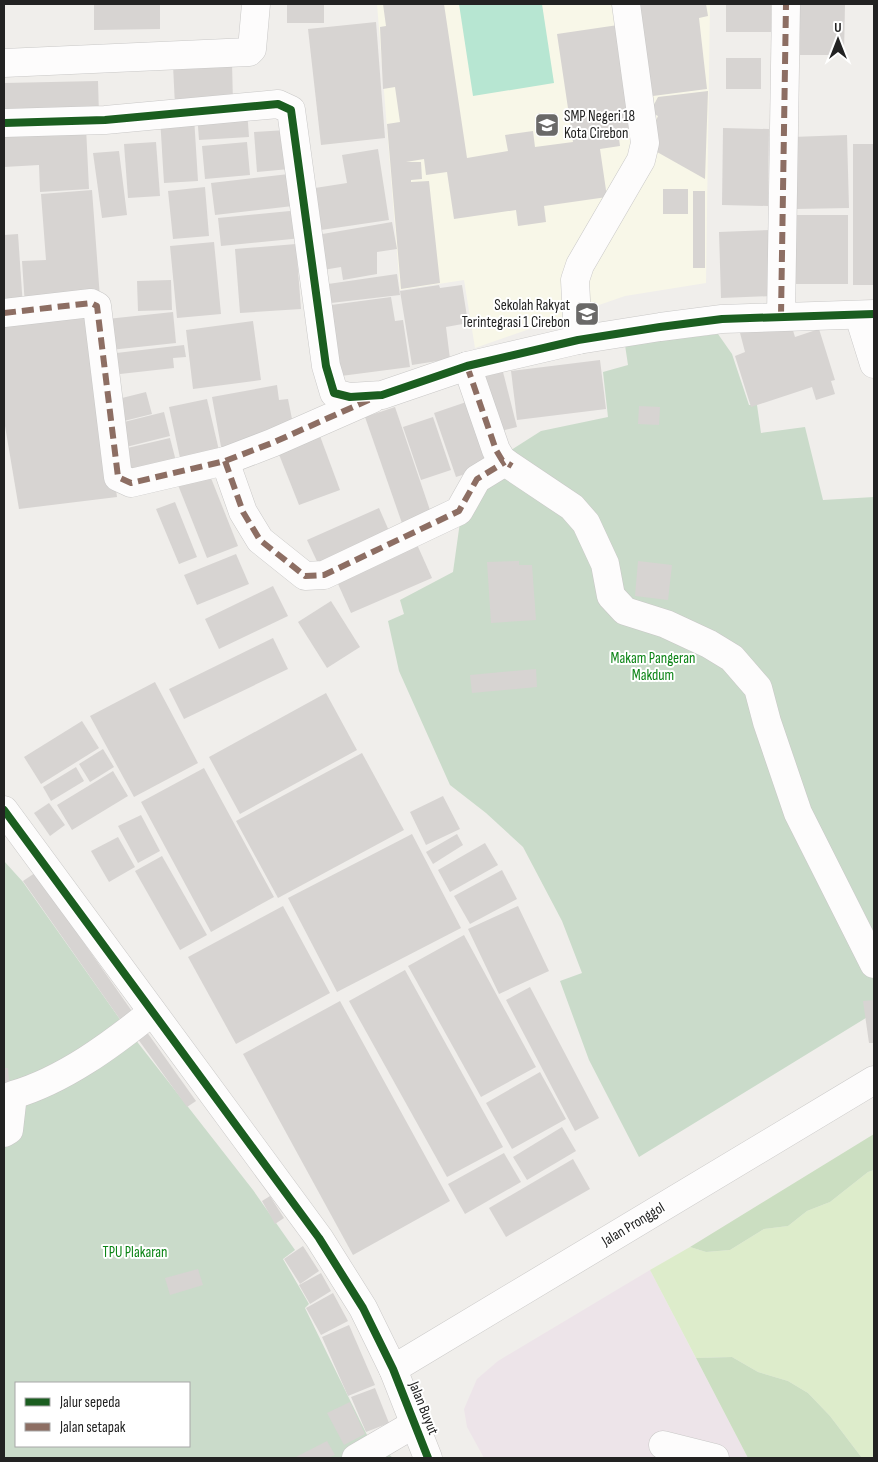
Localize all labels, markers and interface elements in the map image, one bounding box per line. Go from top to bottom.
north arrow [813,15,863,65]
text: U [834,19,842,36]
place label: SMP Negeri 18 Kota Cirebon [564,107,635,143]
school or university icon: SMP Negeri 18 Kota Cirebon [534,112,560,138]
place label: Sekolah Rakyat Terintegrasi 1 Cirebon [462,296,570,332]
school or university icon: Sekolah Rakyat Terintegrasi 1 Cirebon [574,301,600,327]
park label: Makam Pangeran Makdum [611,649,695,685]
street label: Jalan Pronggol [597,1198,668,1251]
park label: TPU Plakaran [103,1243,167,1262]
street label: Jalan Buyut [404,1378,443,1438]
legend [15,1382,190,1447]
text: Jalur sepeda [59,1393,121,1412]
text: Jalan setapak [59,1418,126,1437]

